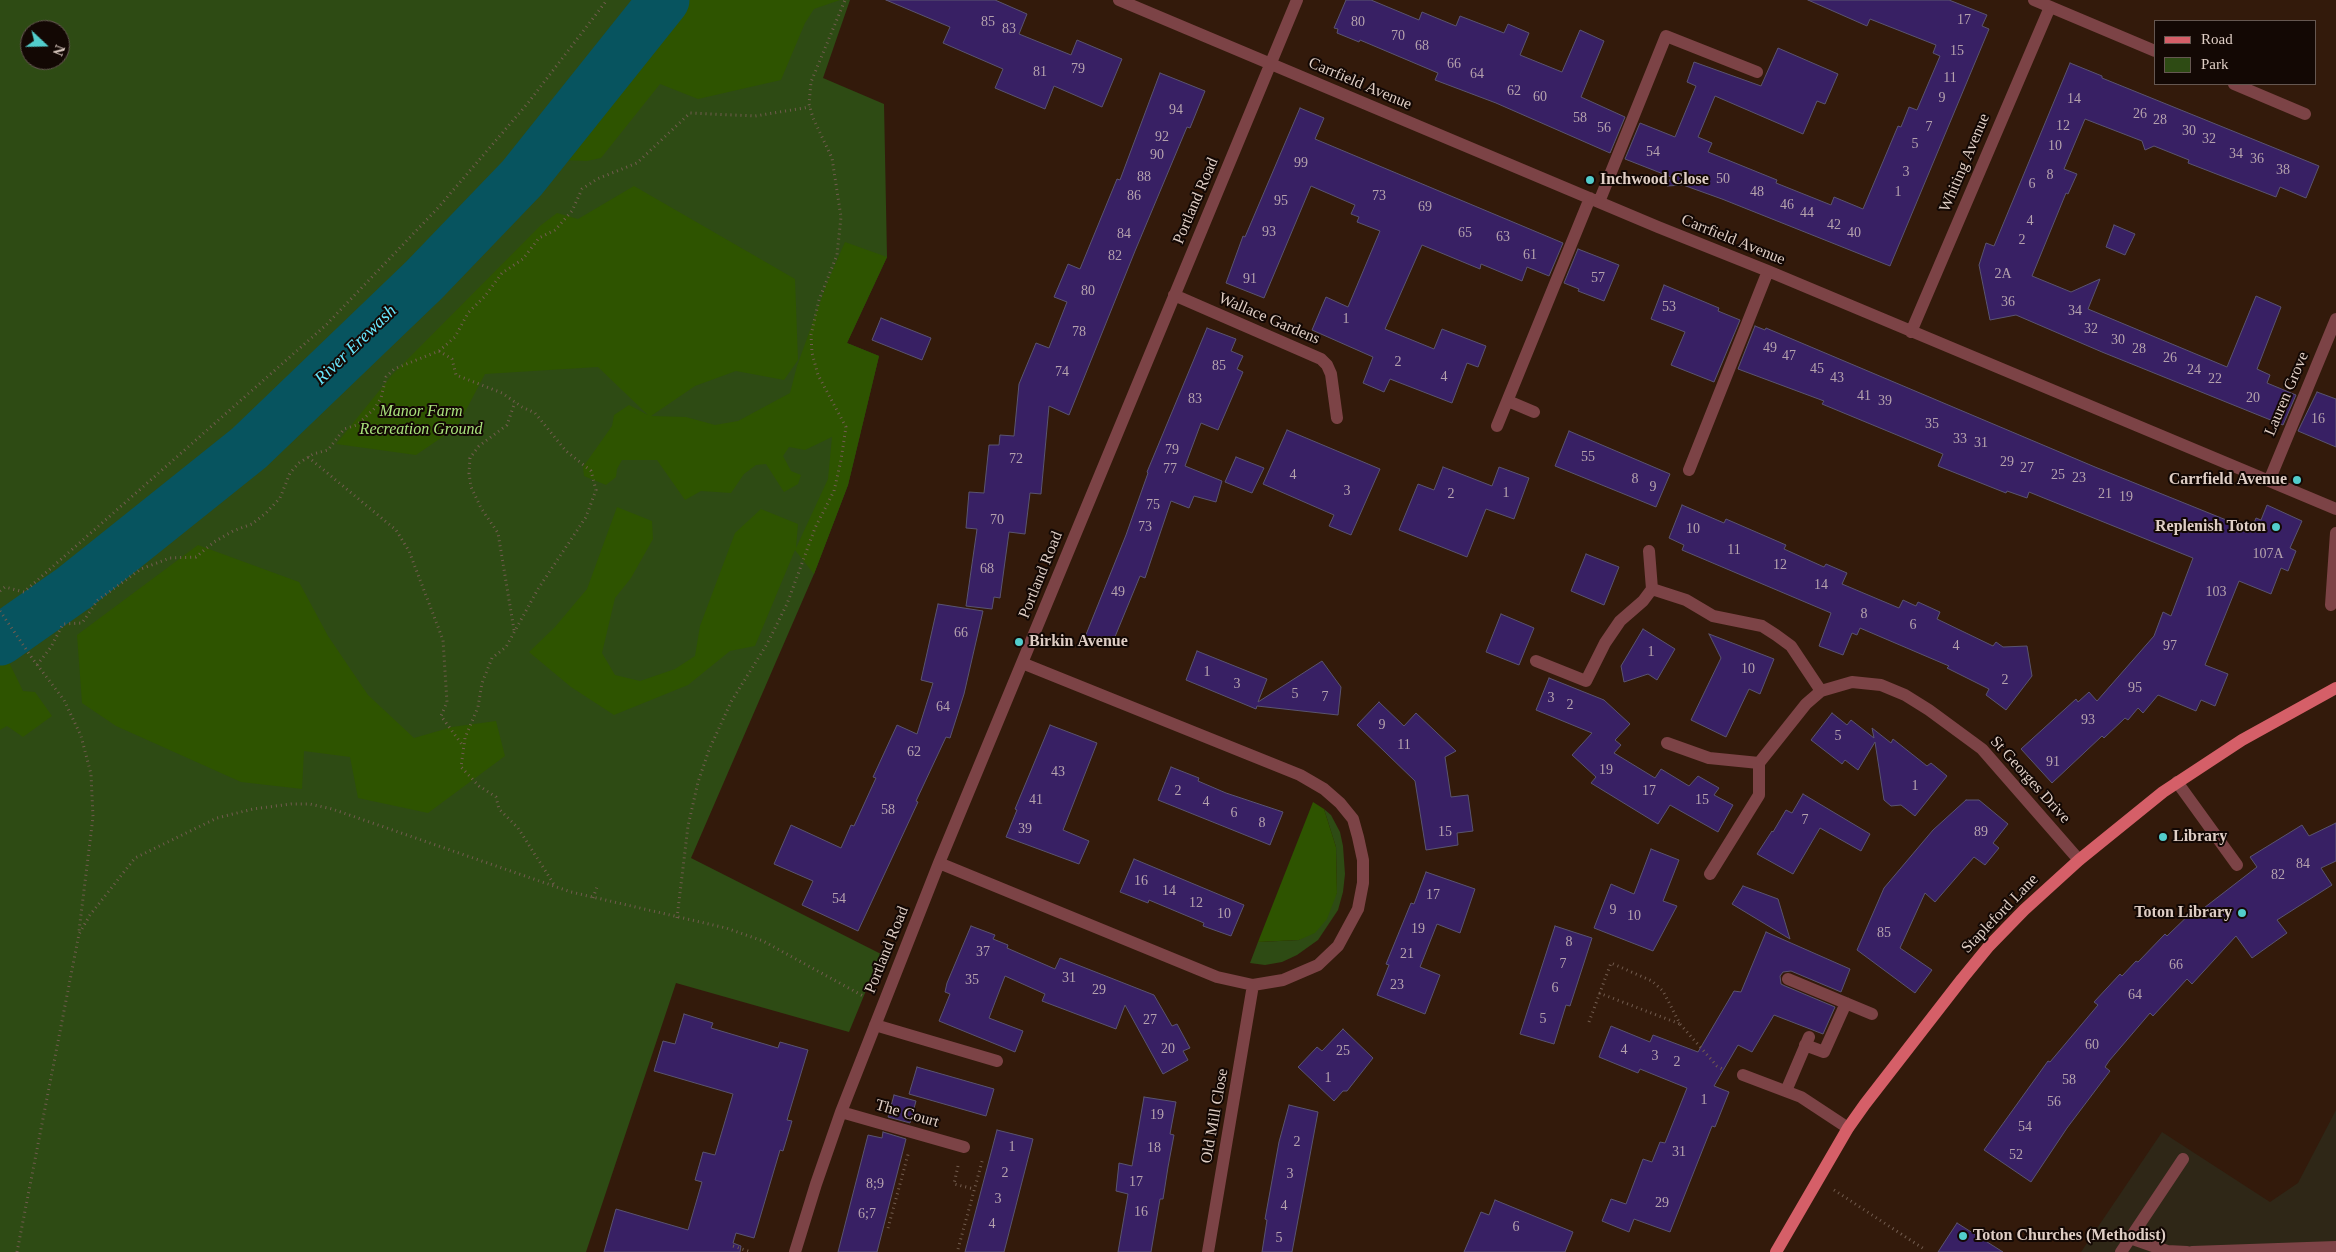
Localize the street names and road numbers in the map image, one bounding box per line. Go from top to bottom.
street label: Carrfield Avenue [1305,54,1415,114]
street label: Whiting Avenue [1936,111,1994,215]
street label: Portland Road [1169,155,1223,247]
street label: Carrfield Avenue [1678,210,1788,270]
street label: Wallace Gardens [1215,289,1323,349]
street label: Lauren Grove [2261,349,2313,439]
street label: Portland Road [1015,529,1067,621]
street label: St Georges Drive [1986,732,2074,828]
street label: Stapleford Lane [1957,870,2043,958]
street label: Portland Road [861,904,913,996]
street label: Old Mill Close [1197,1067,1233,1165]
street label: The Court [873,1096,941,1132]

